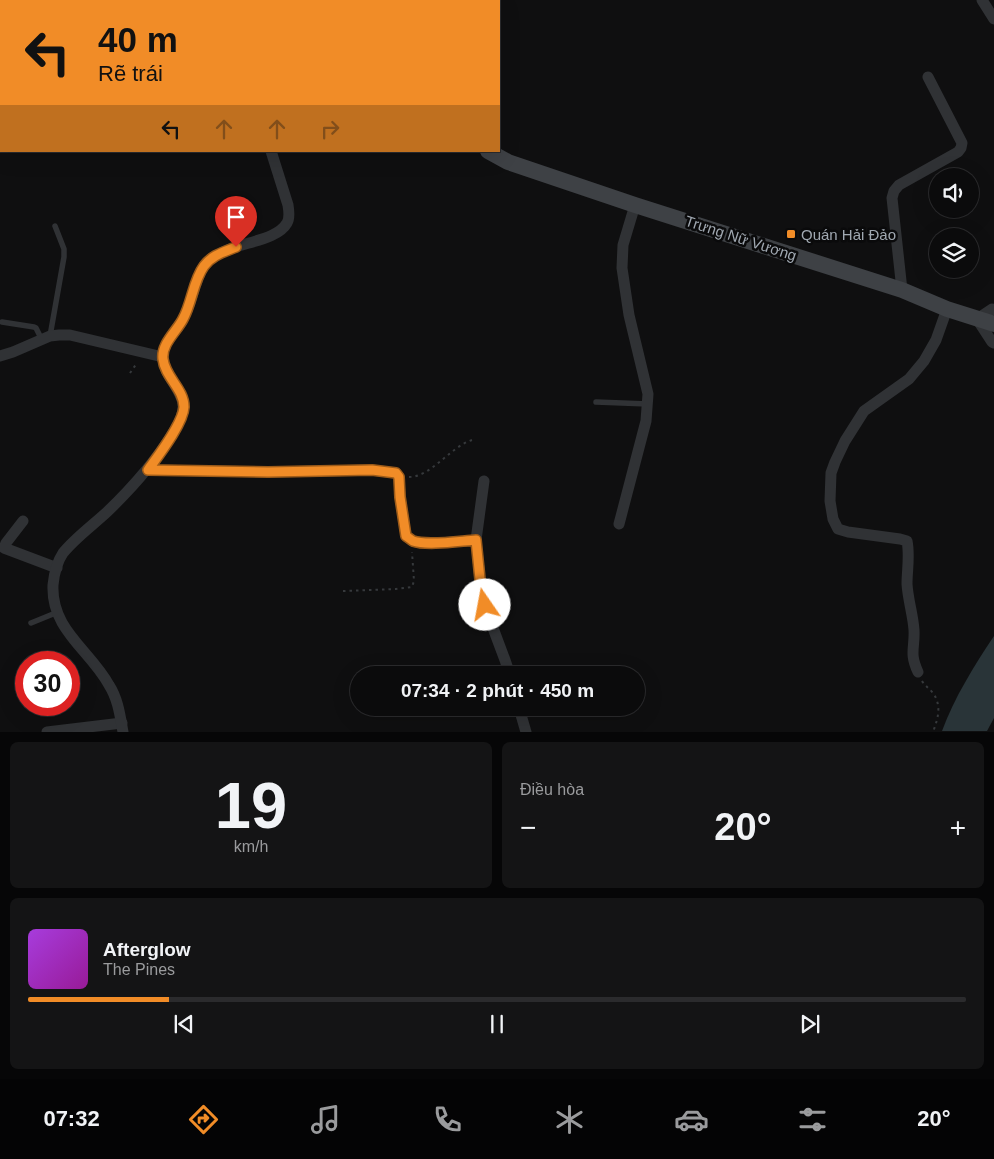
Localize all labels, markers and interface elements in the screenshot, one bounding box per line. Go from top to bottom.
icon: left [15,20,80,85]
text: 40 m [98,20,178,59]
text: Rẽ trái [98,61,163,86]
icon: left [157,115,185,143]
icon: ahead [210,115,238,143]
icon: ahead [263,115,291,143]
icon: right [316,115,344,143]
map controls [929,168,979,278]
button: sound [929,168,979,218]
pin [215,196,257,247]
icon: arrive [222,203,250,231]
street label: Trưng Nữ Vương [683,212,799,264]
place label: Quán Hải Đảo [801,226,896,243]
marker: Quán Hải Đảo [785,228,797,240]
button: layers [929,228,979,278]
position arrow [458,578,510,630]
speed limit sign: 30 [15,651,80,716]
text: 07:34 · 2 phút · 450 m [401,680,594,701]
text: 19 [215,769,287,842]
text: Điều hòa [520,781,584,798]
text: 20° [714,806,772,848]
text: − [520,812,536,843]
text: + [950,812,966,843]
text: km/h [234,838,268,855]
text: Afterglow [103,939,191,960]
text: The Pines [103,961,175,978]
icon: previous [170,1010,198,1038]
icon: pause [483,1010,511,1038]
icon: next [796,1010,824,1038]
icon: directions [186,1102,221,1137]
icon: music [308,1102,343,1137]
icon: phone [430,1102,465,1137]
icon: climate [552,1102,587,1137]
icon: car [674,1102,709,1137]
icon: filters [795,1102,830,1137]
text: 07:32 [43,1106,100,1131]
text: 20° [917,1106,951,1131]

